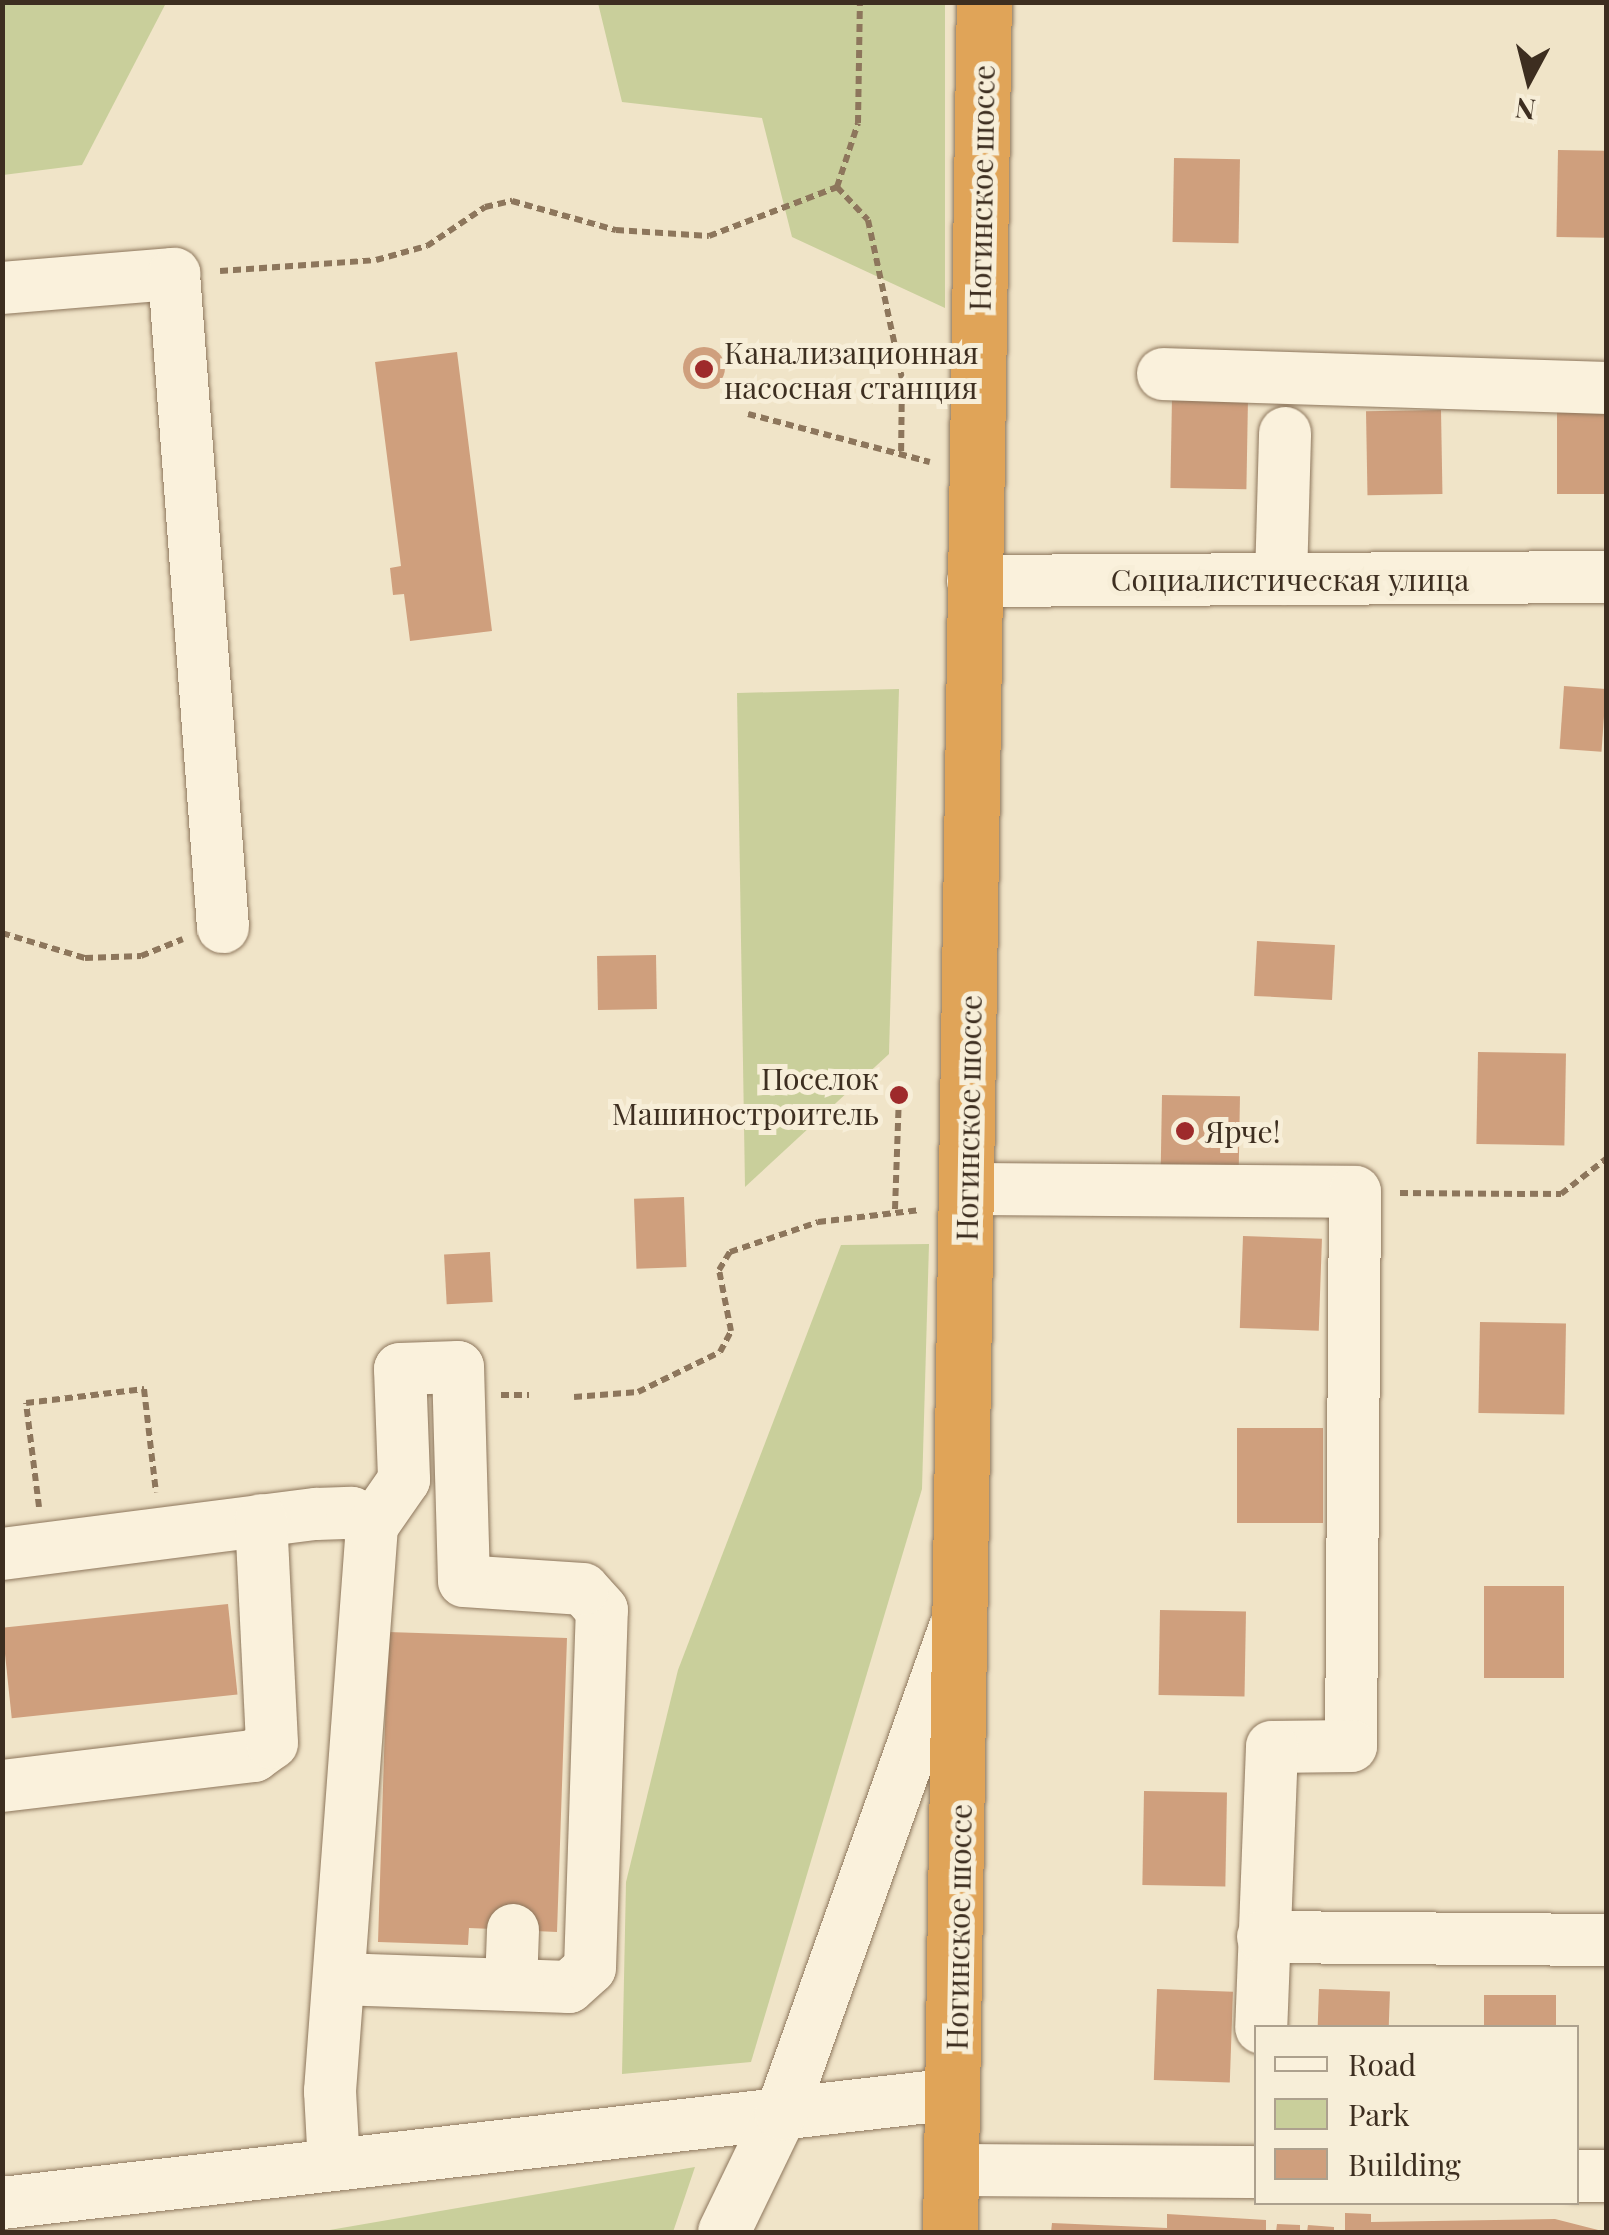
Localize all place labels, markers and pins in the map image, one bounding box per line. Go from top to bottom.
place label: Канализационная насосная станция [724,334,979,404]
marker: Канализационная насосная станция [693,358,715,380]
place label: Поселок Машиностроитель [612,1060,879,1130]
marker: Поселок Машиностроитель [888,1084,910,1106]
place label: Ярче! [1205,1113,1281,1149]
marker: Ярче! [1174,1120,1196,1142]

